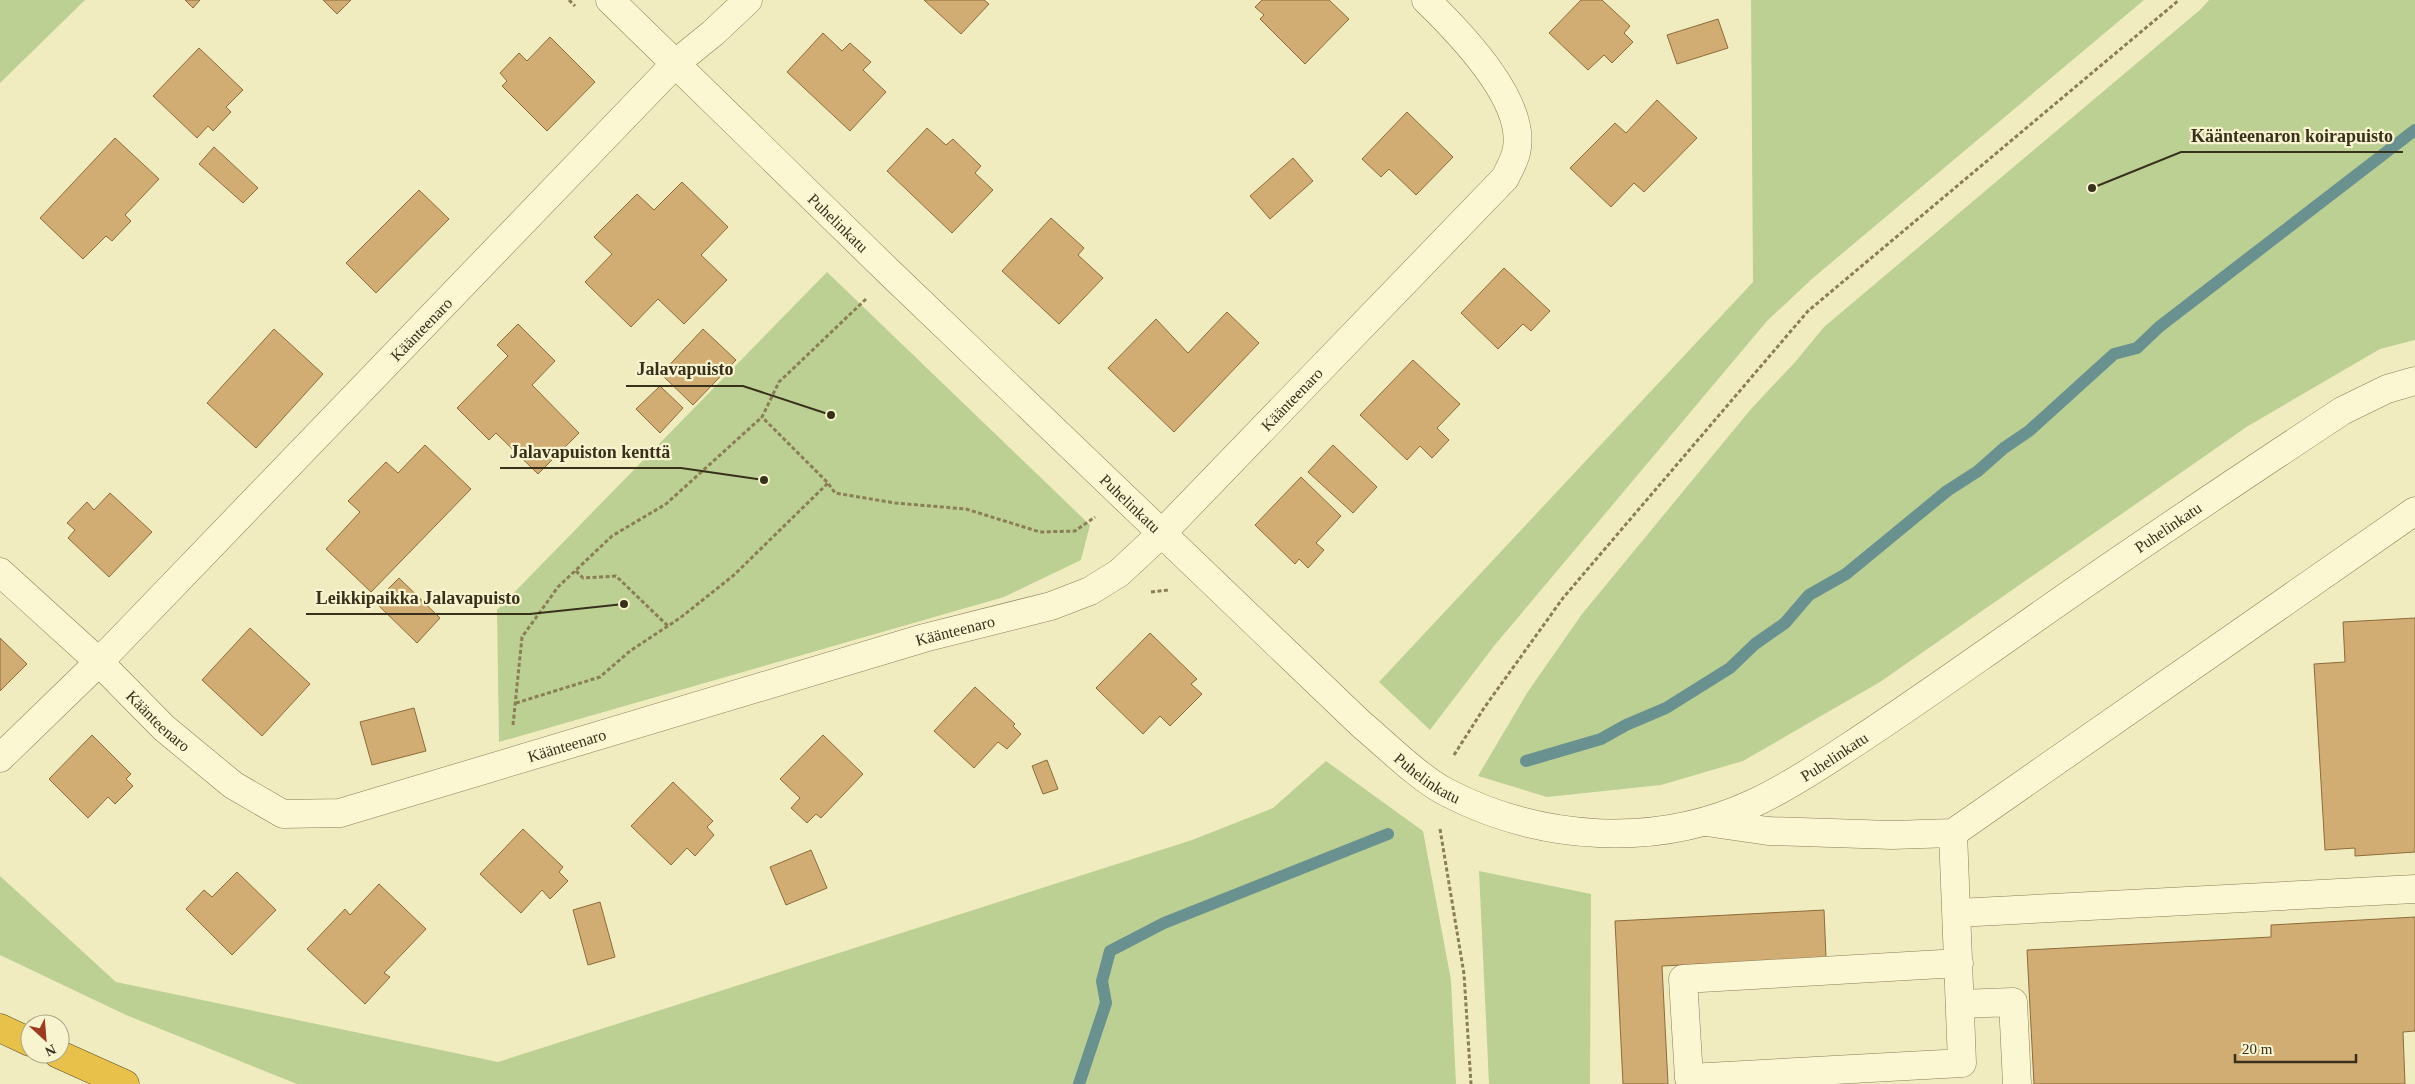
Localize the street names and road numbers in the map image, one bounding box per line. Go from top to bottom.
street label: Puhelinkatu [805,190,871,256]
street label: Käänteenaro [387,294,456,364]
street label: Käänteenaro [1258,364,1326,434]
street label: Puhelinkatu [1097,471,1164,536]
street label: Puhelinkatu [2132,499,2205,556]
street label: Käänteenaro [914,613,996,649]
street label: Käänteenaro [123,687,193,755]
street label: Käänteenaro [526,726,608,765]
street label: Puhelinkatu [1798,729,1871,785]
street label: Puhelinkatu [1391,749,1463,807]

